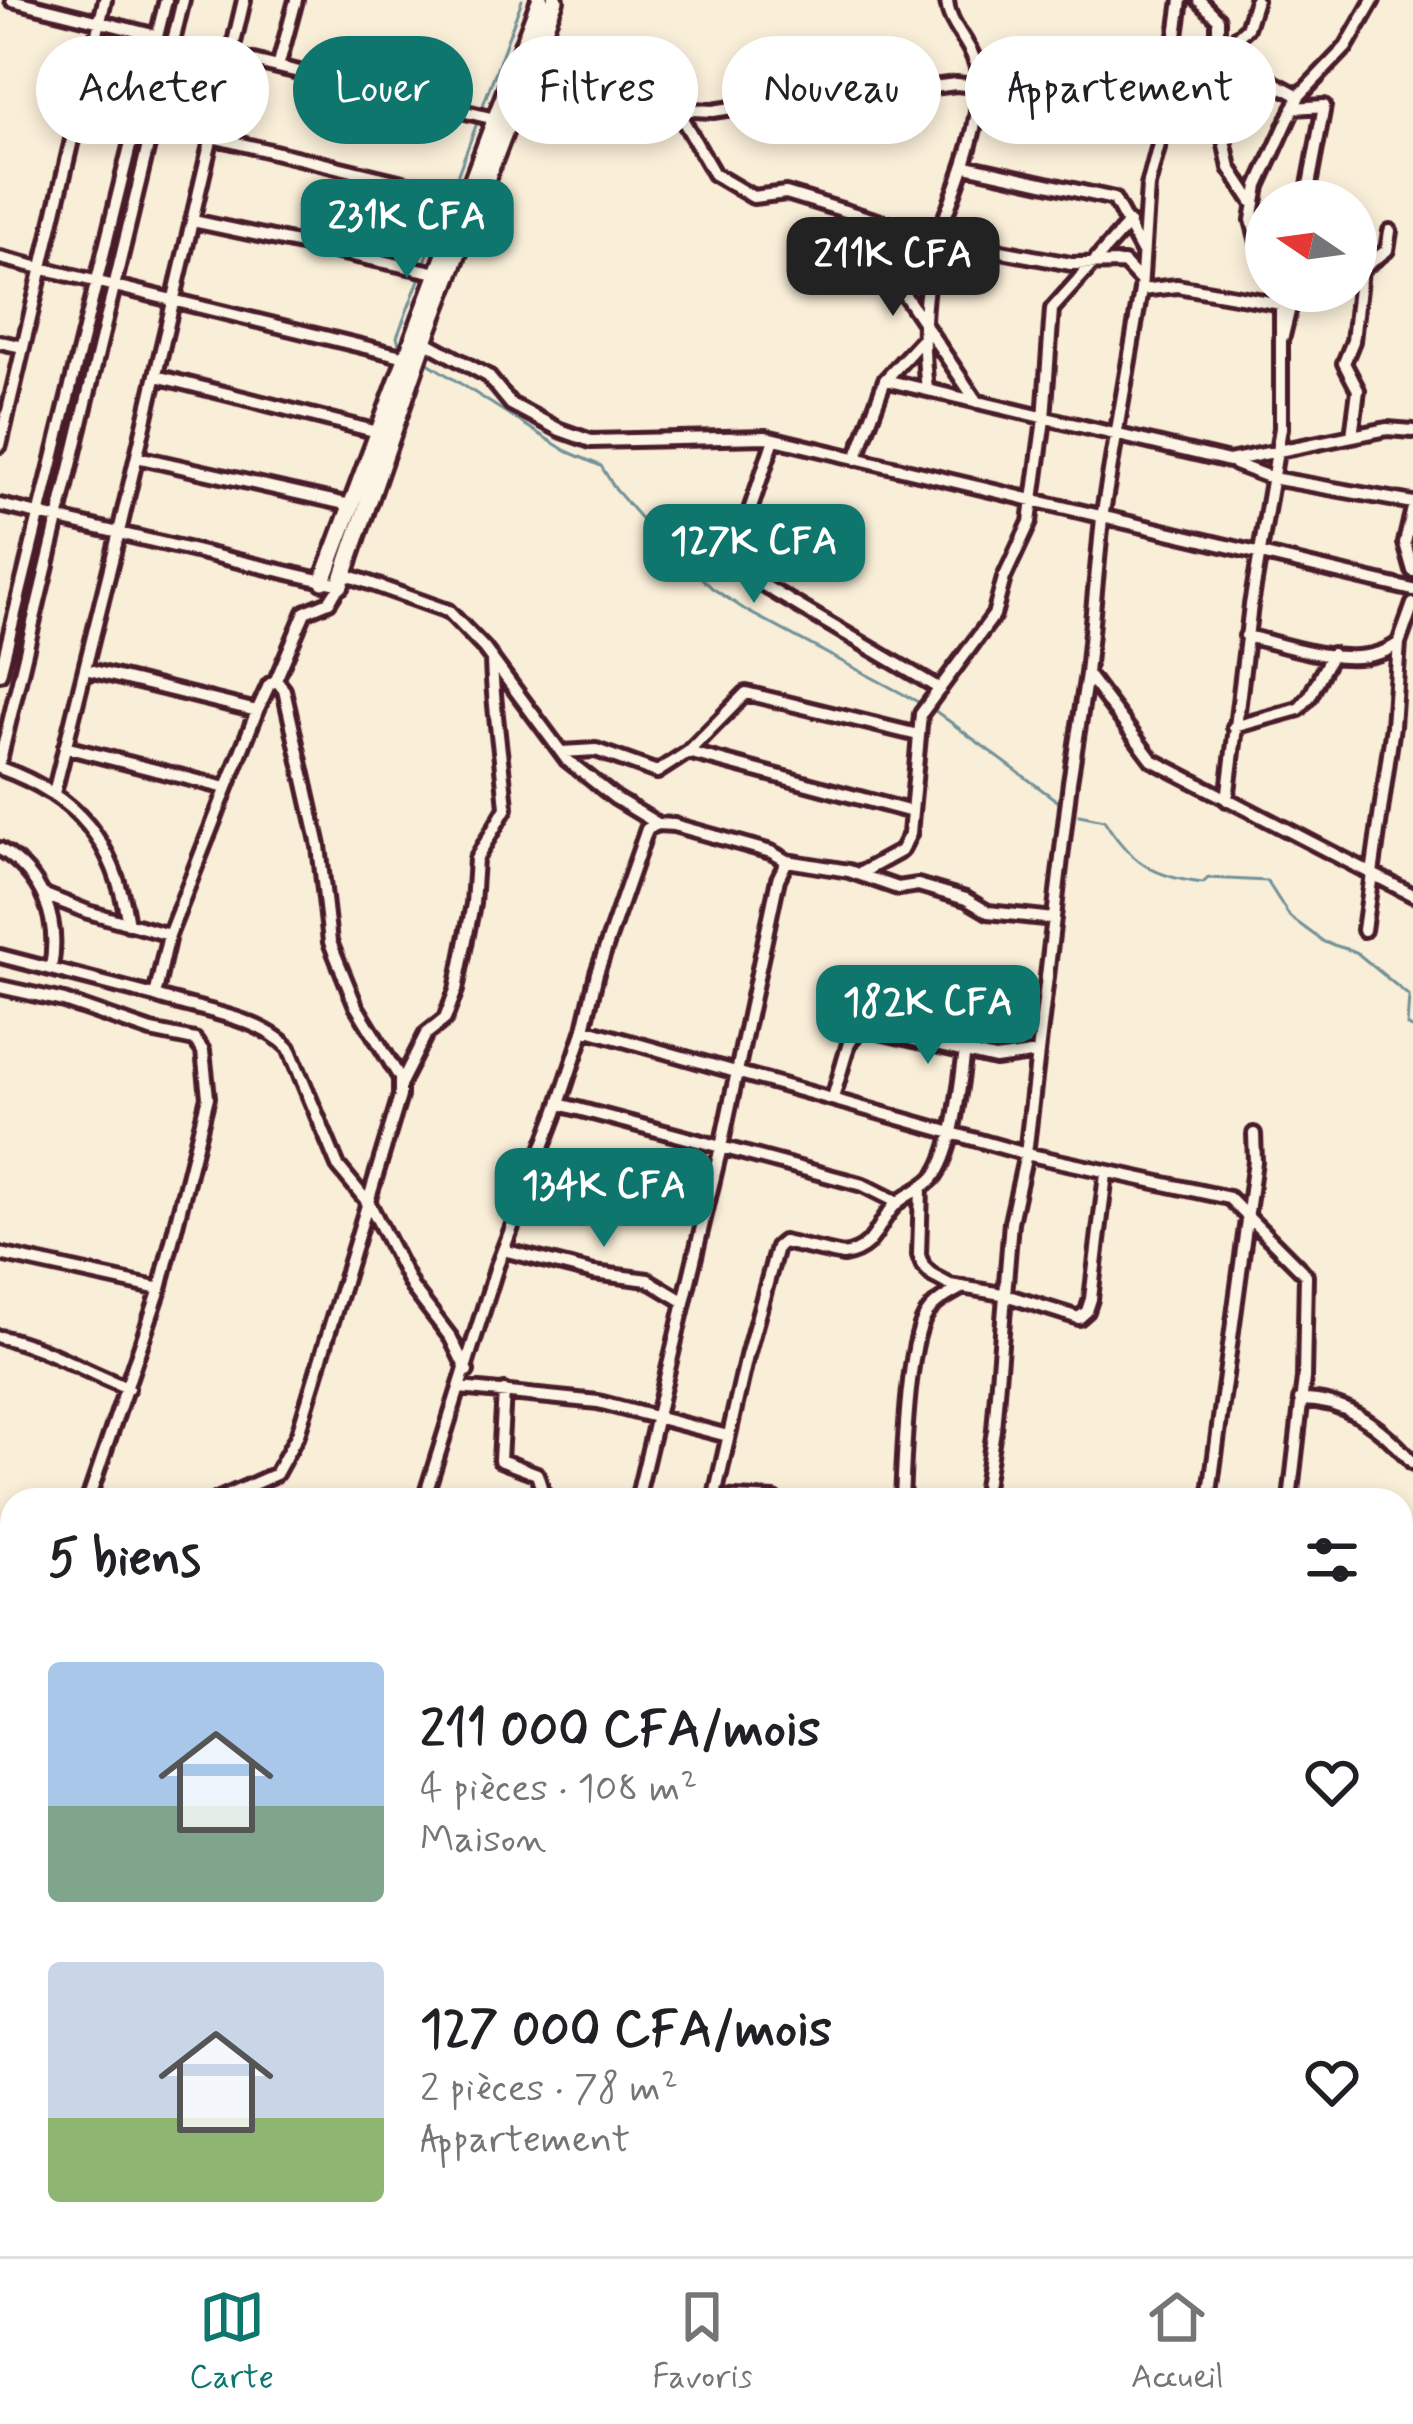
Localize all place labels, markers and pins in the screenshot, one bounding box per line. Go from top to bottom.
pin: 231K CFA [283,179,531,281]
pin: 211K CFA [769,217,1017,319]
pin: 127K CFA [630,504,878,606]
pin: 182K CFA [804,965,1052,1067]
pin: 134K CFA [480,1148,728,1250]

